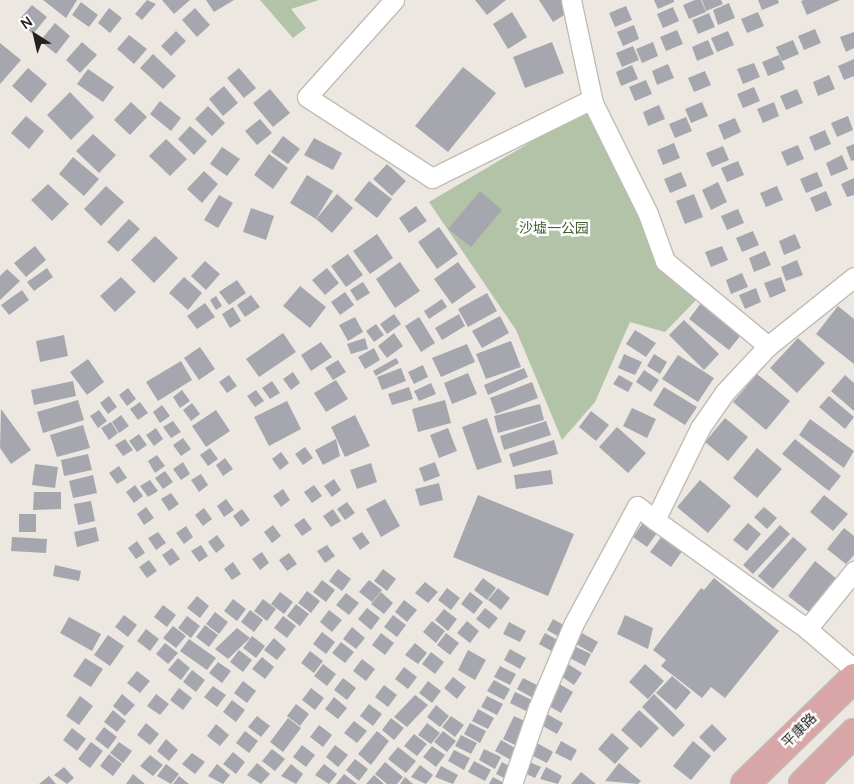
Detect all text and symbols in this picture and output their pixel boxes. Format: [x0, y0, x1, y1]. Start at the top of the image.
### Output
north arrow [10, 10, 60, 60]
text: N [17, 12, 36, 33]
park label: 沙墟一公园 [519, 220, 589, 236]
street label: 平康路 [778, 709, 820, 751]

